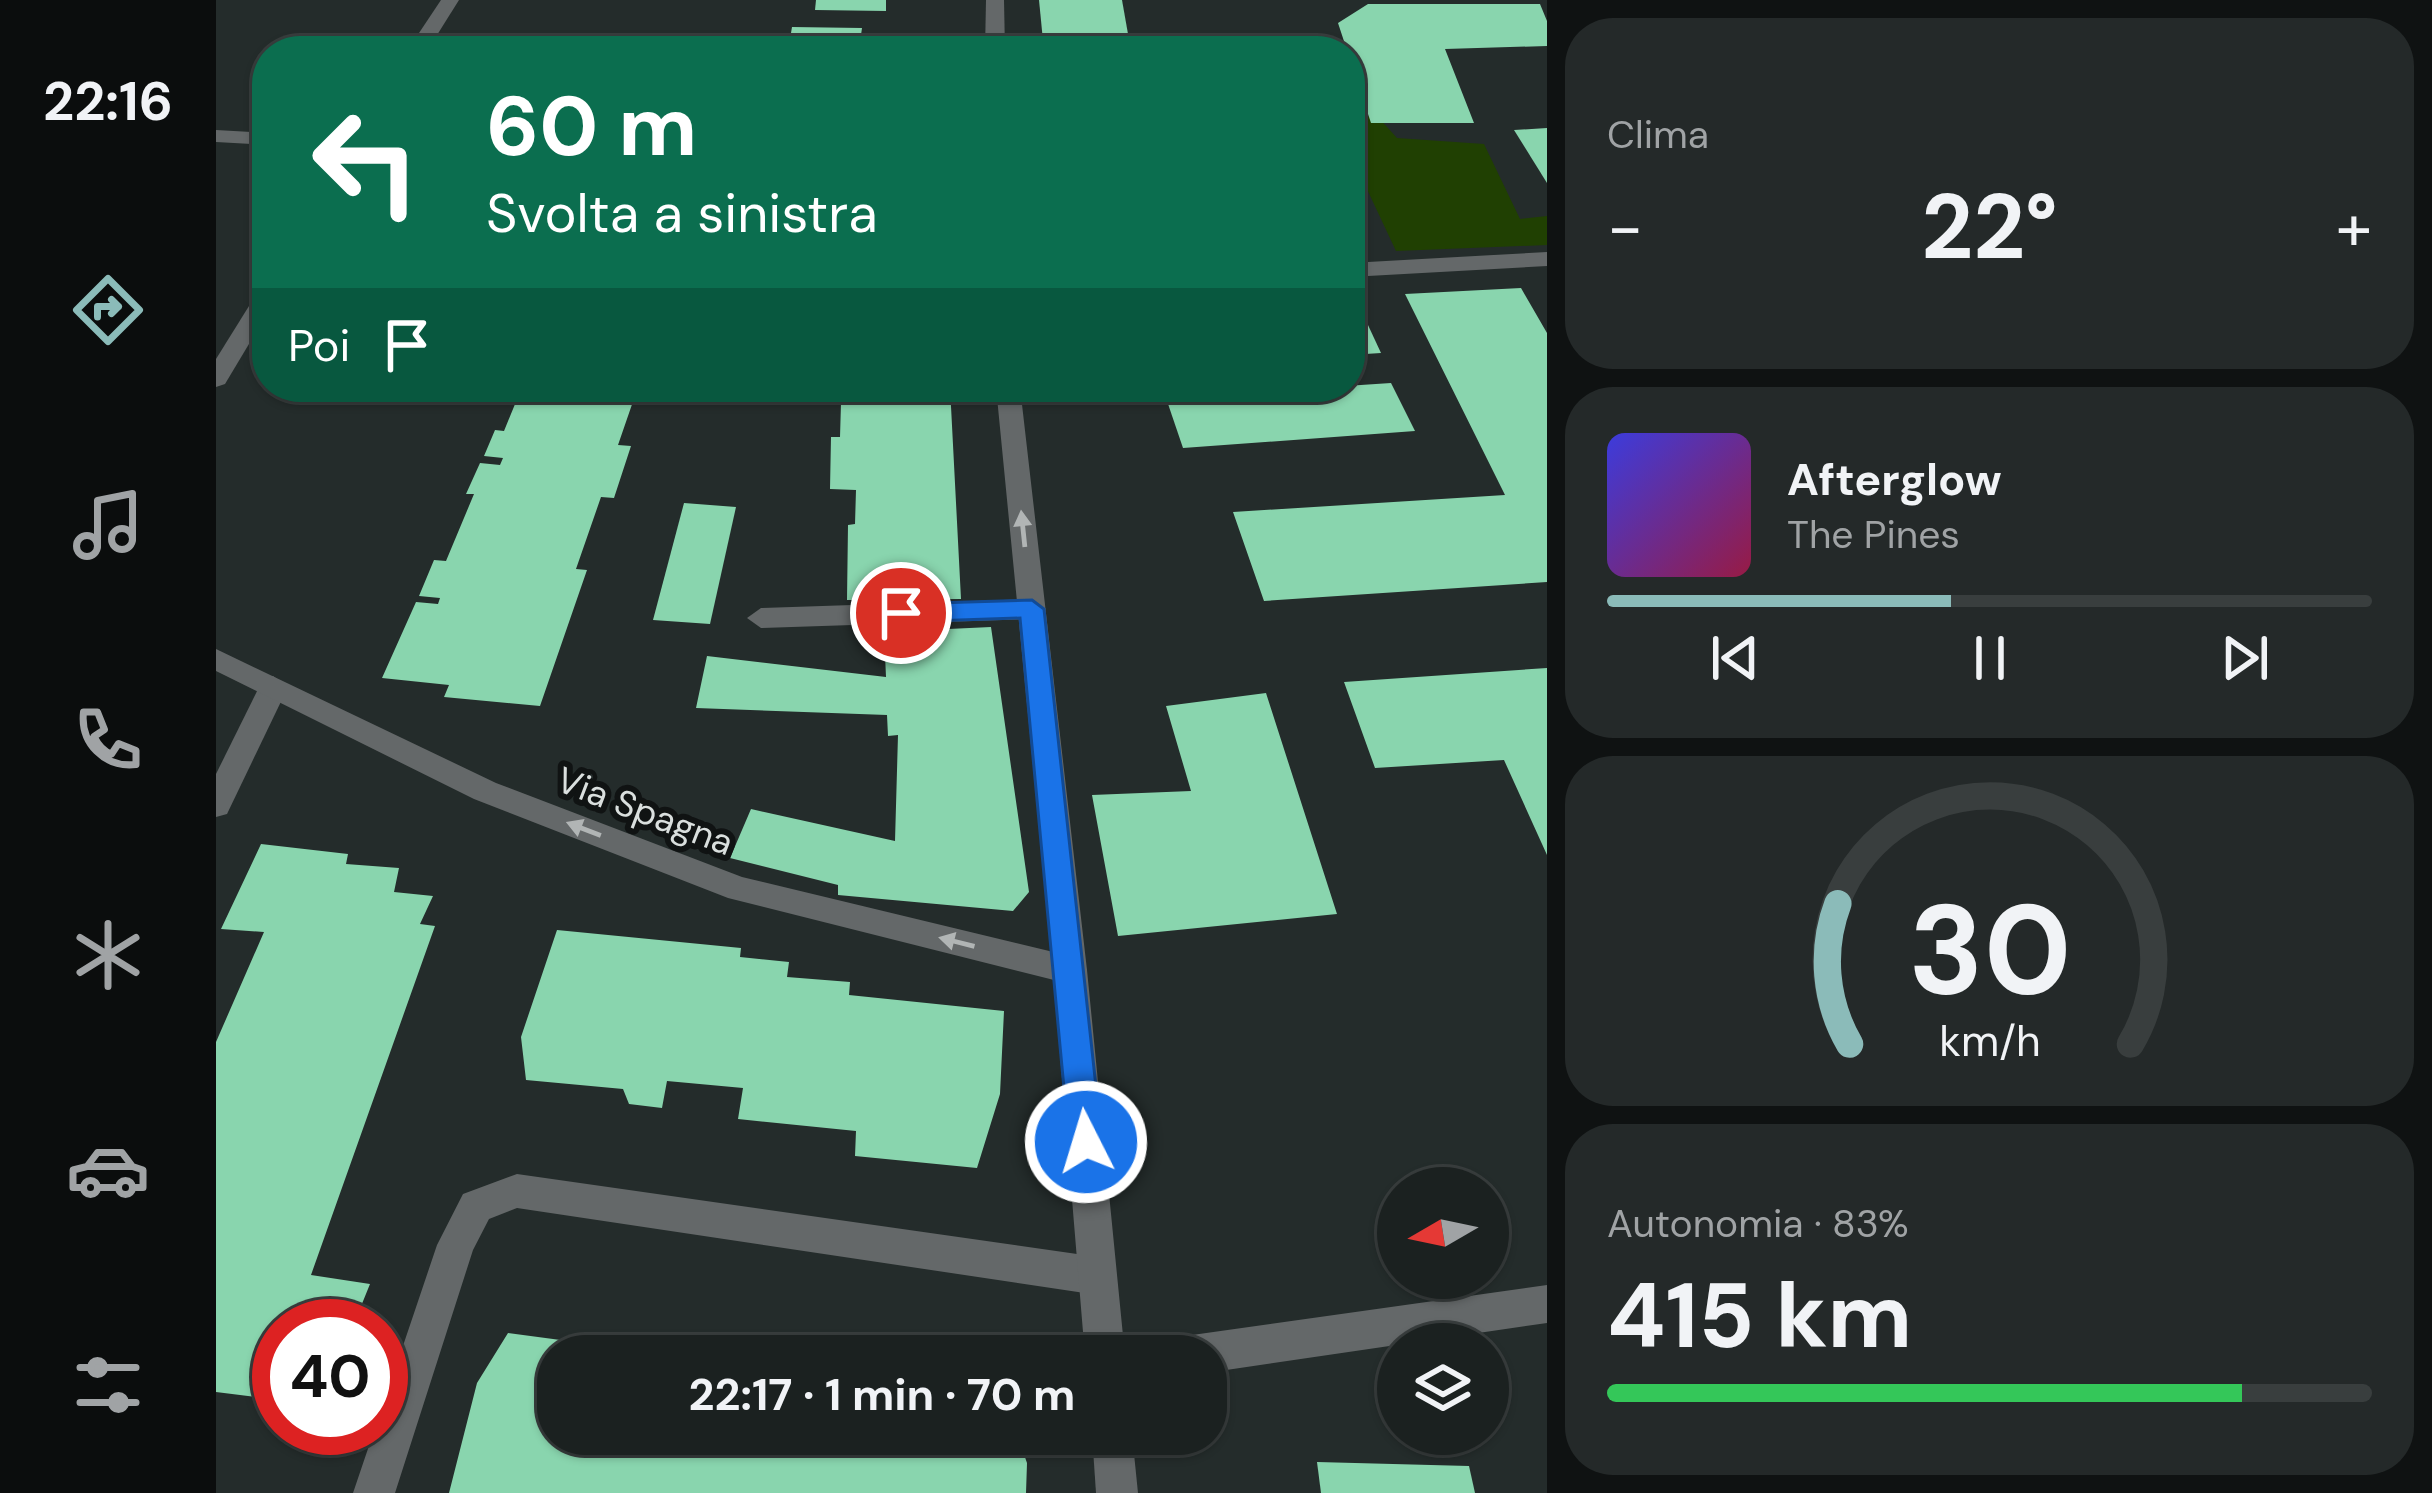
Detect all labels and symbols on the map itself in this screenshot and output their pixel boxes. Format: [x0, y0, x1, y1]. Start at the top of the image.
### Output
one-way arrow [1013, 510, 1032, 547]
pin [850, 562, 952, 664]
street label: Via Spagna [550, 756, 740, 866]
one-way arrow [566, 819, 602, 838]
one-way arrow [938, 932, 975, 951]
position arrow [1023, 1079, 1149, 1205]
north arrow [1377, 1167, 1509, 1299]
speed limit sign: 40 [252, 1299, 408, 1455]

